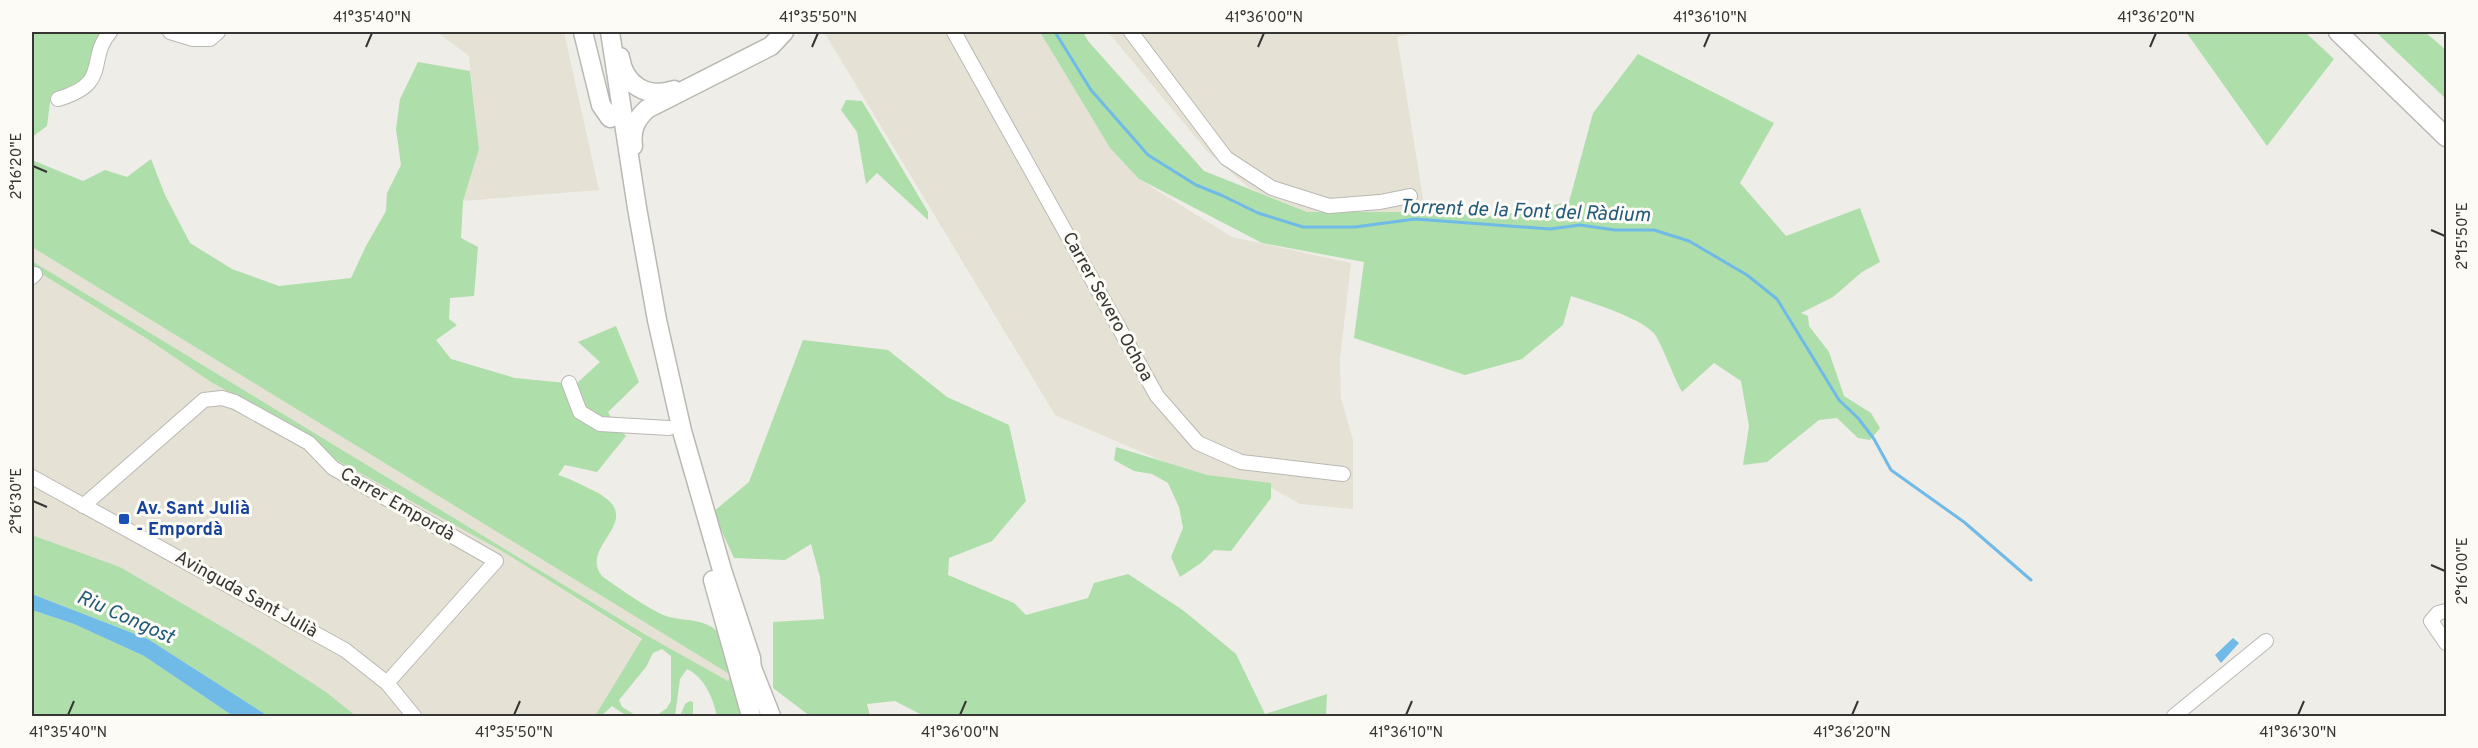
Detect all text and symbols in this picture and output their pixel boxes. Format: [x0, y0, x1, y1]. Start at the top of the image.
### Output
text: 41°35'40"N [333, 9, 411, 28]
text: 41°35'50"N [779, 9, 857, 28]
text: 41°36'00"N [1225, 9, 1303, 28]
text: 41°36'10"N [1673, 9, 1747, 28]
text: 41°36'20"N [2117, 9, 2195, 28]
text: 2°16'20"E [8, 133, 27, 199]
water label: Torrent de la Font del Ràdium [1399, 195, 1651, 229]
text: 2°15'50"E [2454, 202, 2473, 270]
street label: Carrer Severo Ochoa [1056, 228, 1158, 386]
street label: Carrer Empordà [336, 463, 458, 547]
text: 2°16'30"E [8, 468, 27, 534]
place label: Av. Sant Julià - Empordà [136, 498, 250, 542]
marker: Av. Sant Julià - Empordà [117, 512, 131, 526]
text: 2°16'00"E [2454, 537, 2473, 605]
street label: Avinguda Sant Julià [171, 546, 321, 644]
water label: Riu Congost [72, 585, 179, 651]
text: 41°35'40"N [29, 724, 107, 743]
text: 41°35'50"N [475, 724, 553, 743]
text: 41°36'00"N [921, 724, 999, 743]
text: 41°36'10"N [1369, 724, 1443, 743]
text: 41°36'20"N [1813, 724, 1891, 743]
text: 41°36'30"N [2259, 724, 2337, 743]

